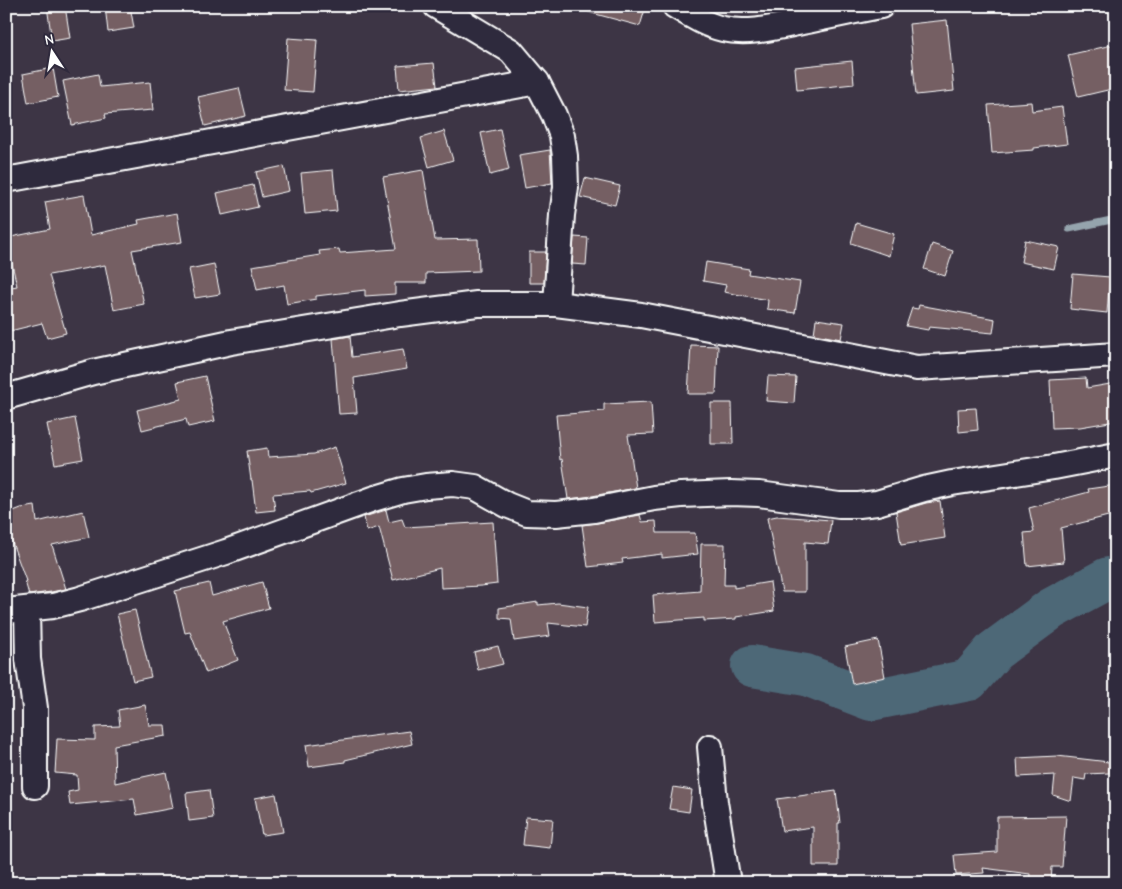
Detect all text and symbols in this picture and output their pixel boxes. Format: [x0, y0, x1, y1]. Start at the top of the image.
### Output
north arrow [28, 28, 78, 78]
text: N [43, 31, 56, 49]

